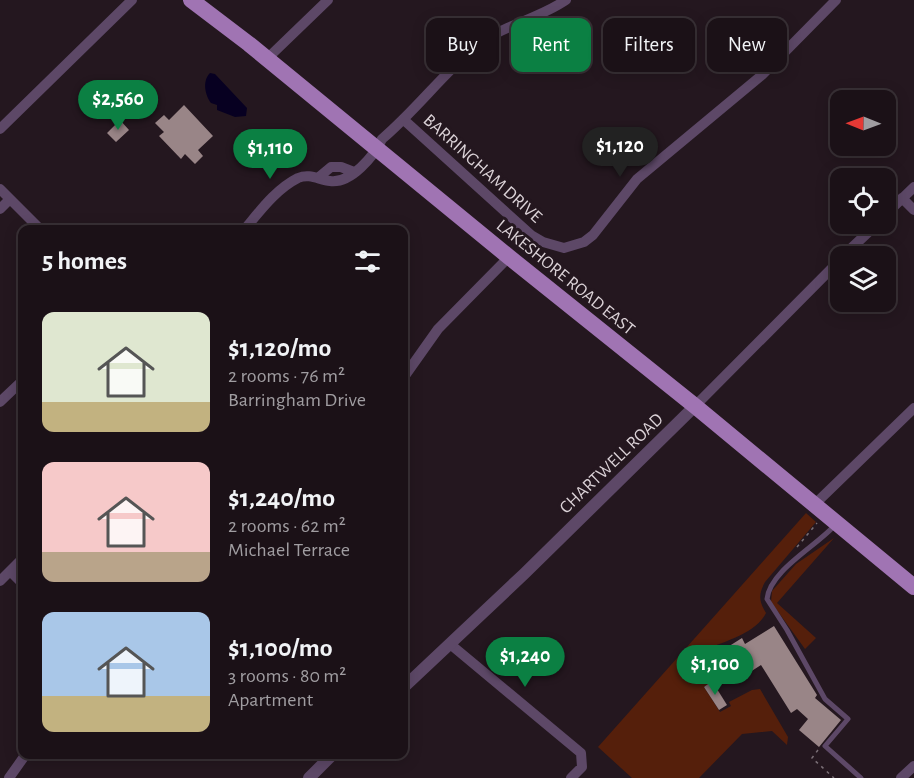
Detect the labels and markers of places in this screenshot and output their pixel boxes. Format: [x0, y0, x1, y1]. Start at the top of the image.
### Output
pin: $2,560 [69, 80, 167, 131]
pin: $1,120 [571, 127, 669, 178]
pin: $1,110 [221, 129, 319, 180]
pin: $1,240 [476, 637, 574, 688]
pin: $1,100 [666, 645, 764, 696]

